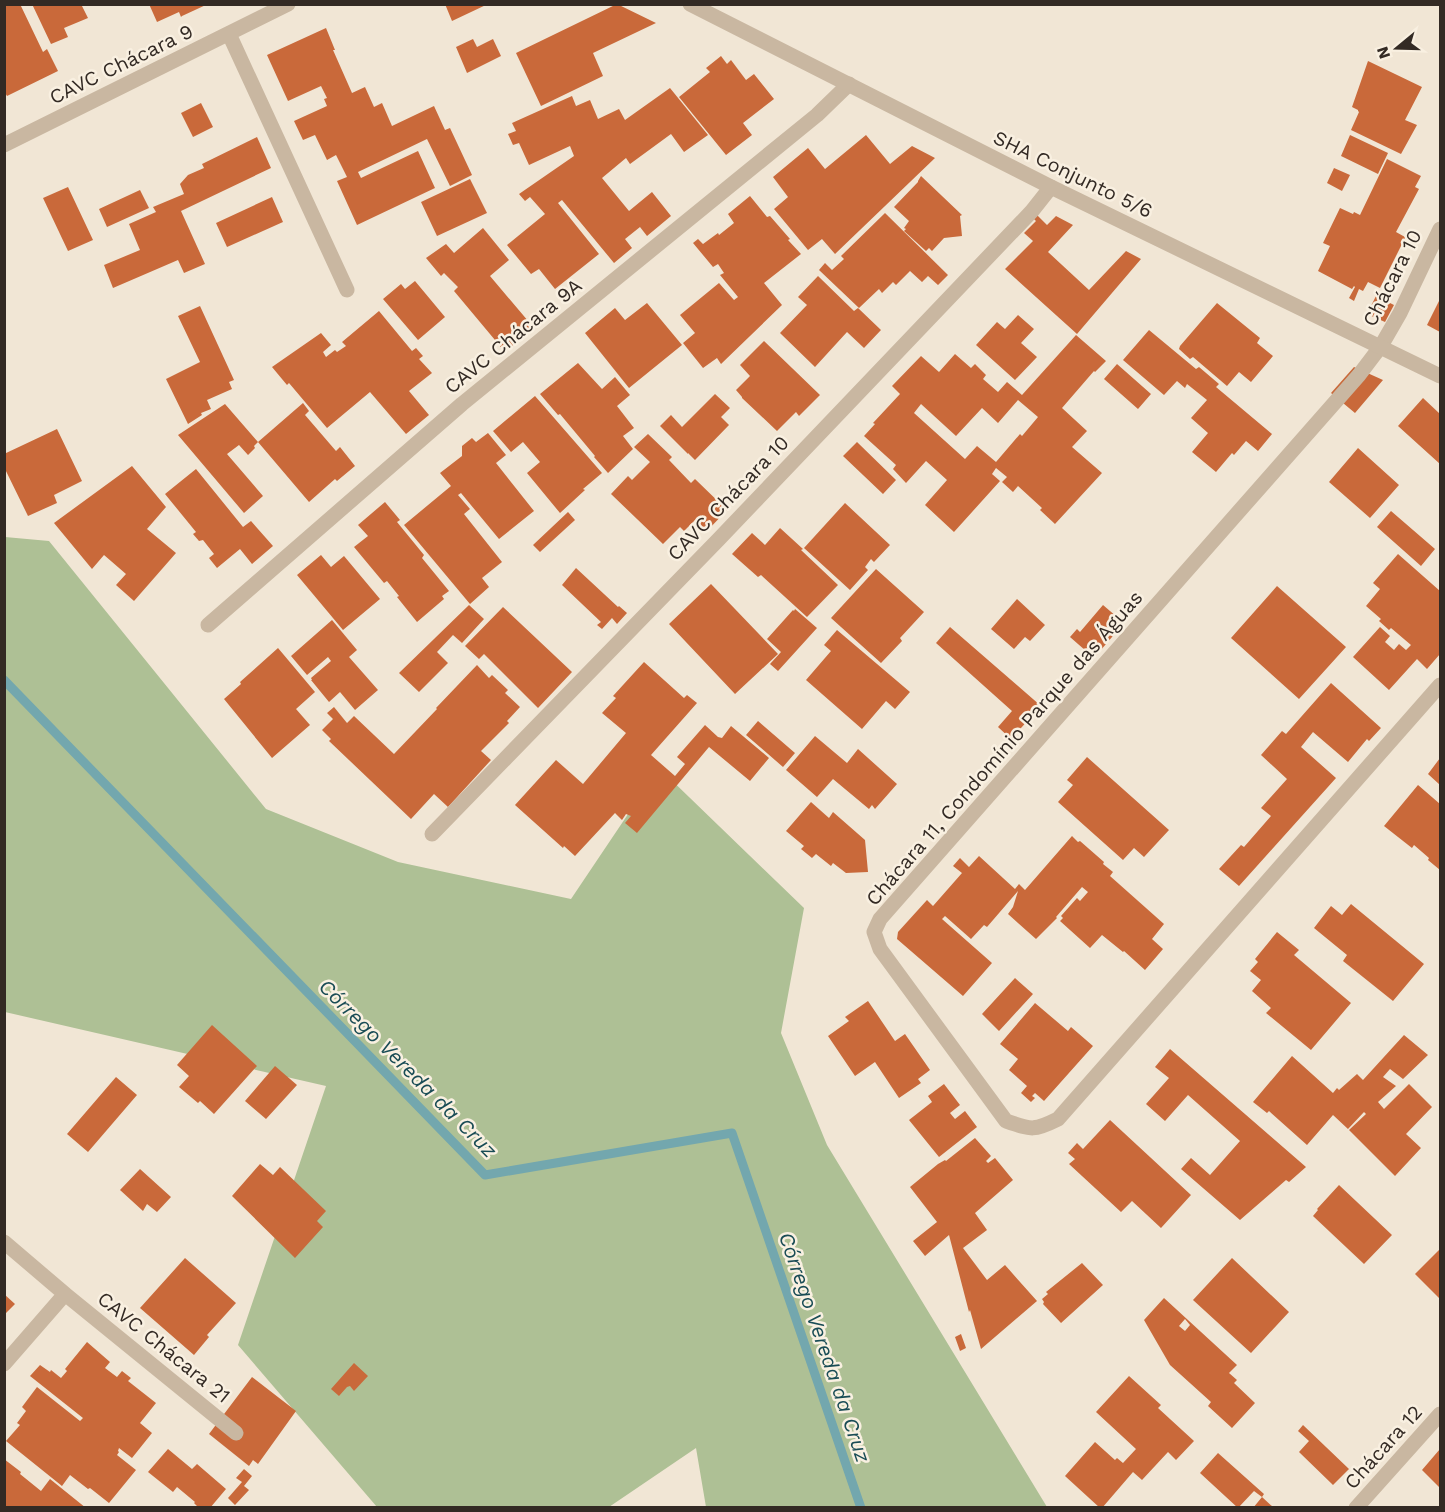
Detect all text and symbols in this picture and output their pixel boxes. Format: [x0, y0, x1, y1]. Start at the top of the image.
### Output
north arrow [1367, 18, 1427, 78]
street label: CAVC Chácara 9 [45, 19, 197, 109]
text: N [1372, 44, 1394, 61]
street label: SHA Conjunto 5/6 [989, 125, 1157, 223]
street label: Chácara 10 [1357, 226, 1427, 330]
street label: CAVC Chácara 9A [439, 273, 587, 399]
street label: CAVC Chácara 10 [662, 431, 794, 565]
street label: Chácara 11, Condomínio Parque das Águas [861, 586, 1147, 910]
water label: Córrego Vereda da Cruz [314, 974, 502, 1162]
water label: Córrego Vereda da Cruz [774, 1229, 876, 1466]
street label: CAVC Chácara 21 [93, 1286, 235, 1408]
street label: Chácara 12 [1339, 1400, 1427, 1494]

